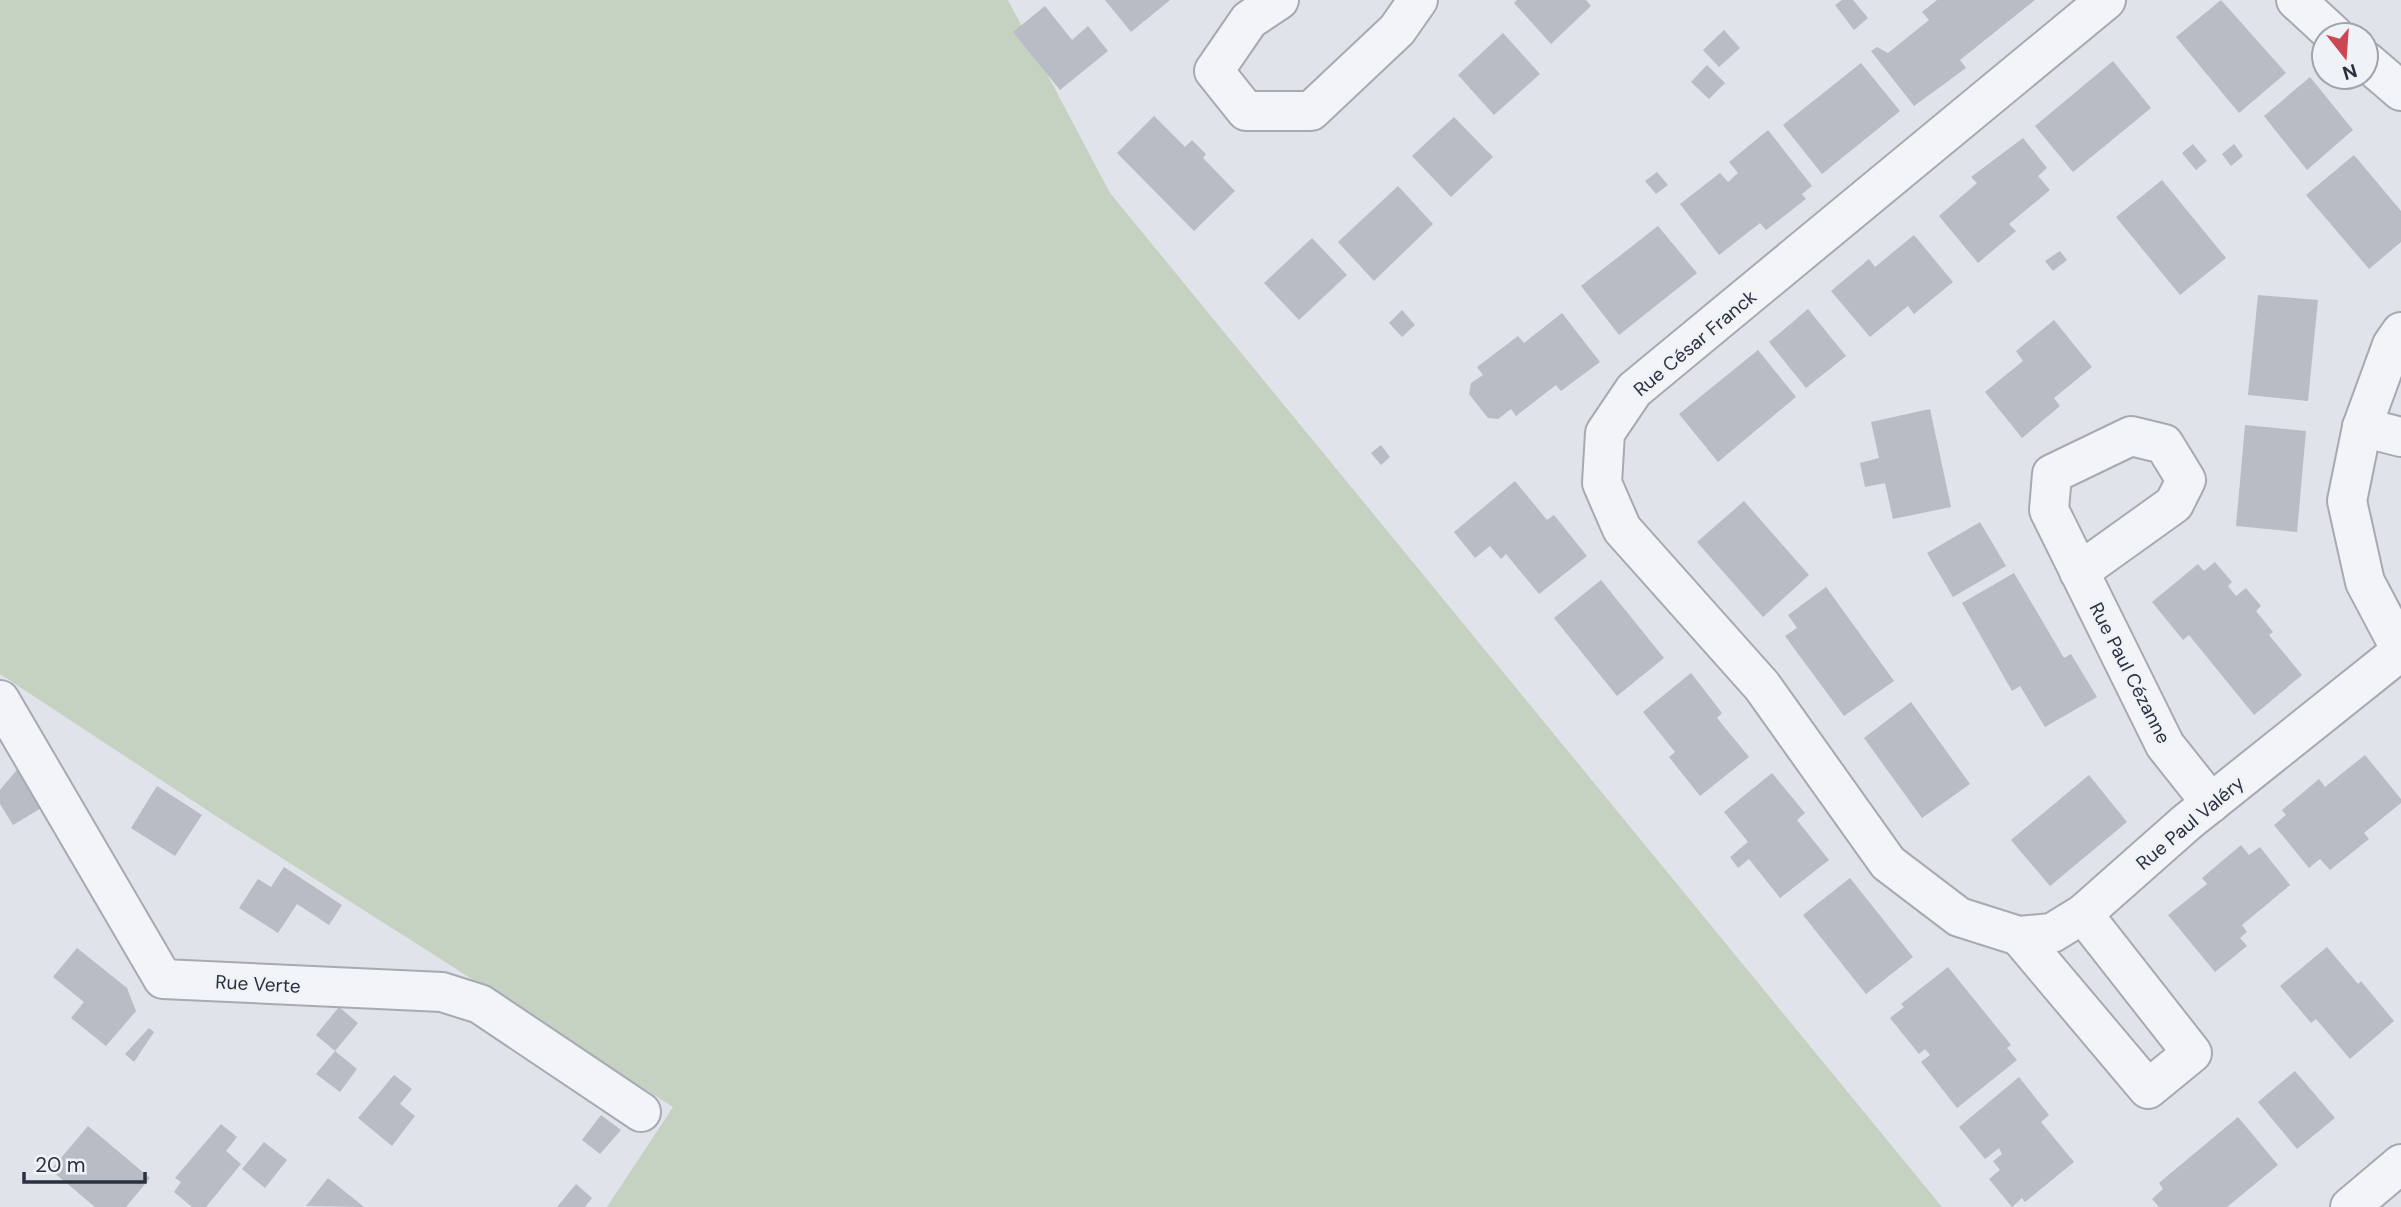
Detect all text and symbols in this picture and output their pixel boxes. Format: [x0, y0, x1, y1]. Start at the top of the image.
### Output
north arrow [2310, 21, 2380, 91]
text: N [2340, 58, 2360, 86]
street label: Rue César Franck [1628, 284, 1762, 402]
street label: Rue Paul Cézanne [2084, 598, 2176, 748]
street label: Rue Paul Valéry [2131, 770, 2250, 876]
street label: Rue Verte [215, 969, 301, 999]
scale bar [24, 1140, 145, 1184]
text: 20 m [35, 1151, 86, 1179]

